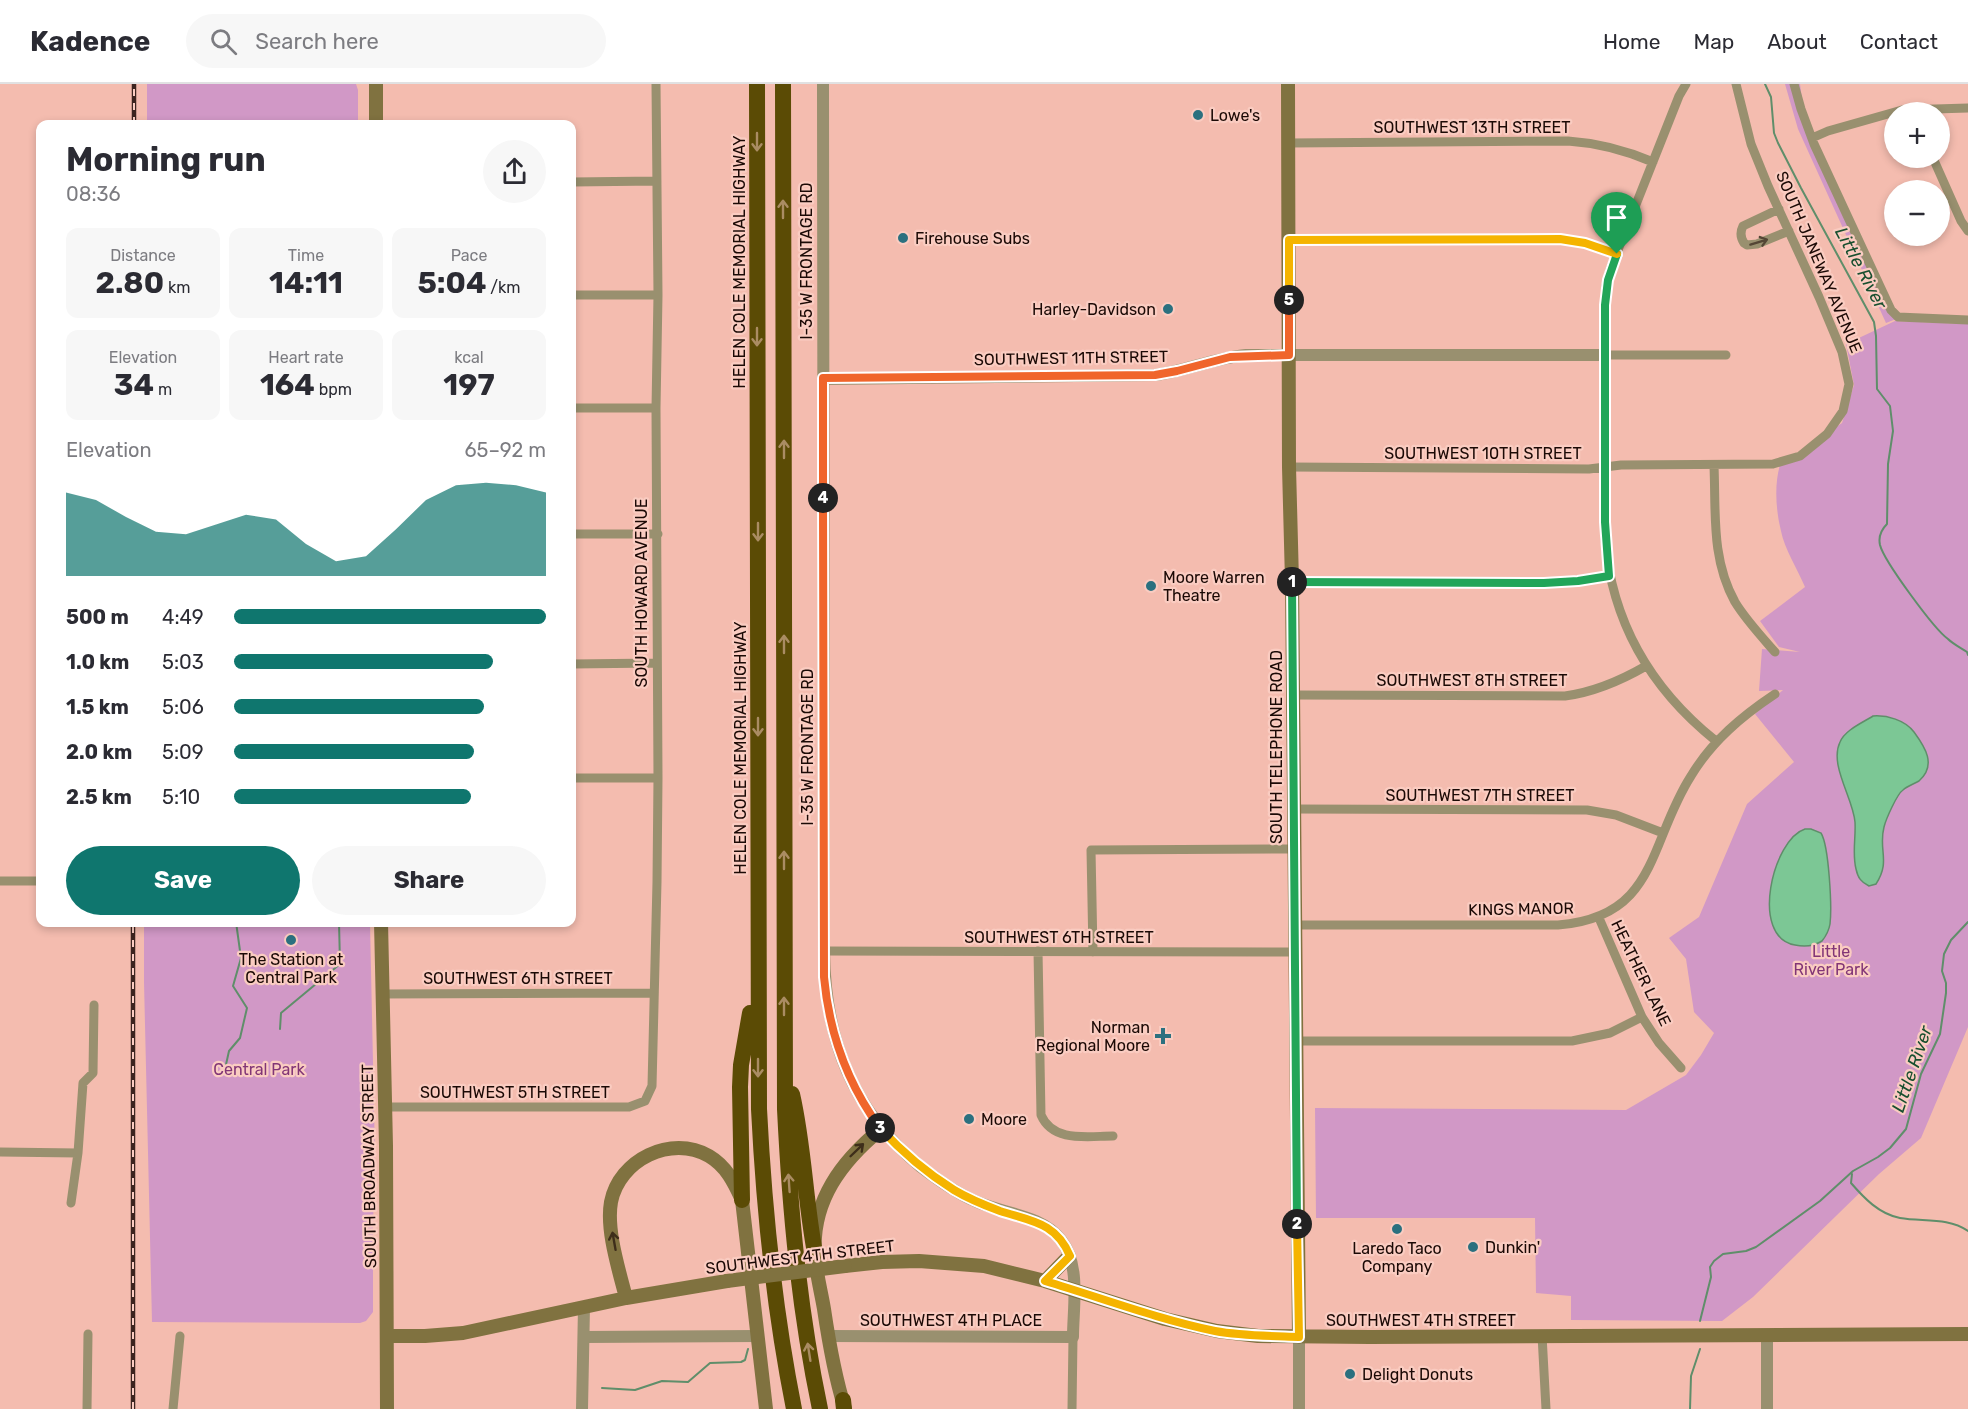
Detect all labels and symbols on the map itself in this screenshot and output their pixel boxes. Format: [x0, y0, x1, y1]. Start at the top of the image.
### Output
place label: Lowe's [1210, 106, 1260, 125]
marker: Lowe's [1191, 108, 1205, 122]
street label: SOUTHWEST 13TH STREET [1373, 118, 1571, 137]
one-way arrow [751, 132, 763, 152]
street label: HELEN COLE MEMORIAL HIGHWAY [730, 135, 749, 389]
street label: SOUTH JANEWAY AVENUE [1772, 168, 1866, 356]
street label: I-35 W FRONTAGE RD [797, 182, 816, 340]
pin [1591, 192, 1642, 254]
one-way arrow [777, 200, 789, 220]
water label: Little River [1830, 223, 1892, 314]
place label: Firehouse Subs [915, 229, 1030, 248]
marker: Firehouse Subs [896, 231, 910, 245]
one-way arrow [1749, 236, 1768, 247]
pin: 5 [1274, 285, 1304, 315]
place label: Harley-Davidson [1032, 300, 1156, 319]
marker: Harley-Davidson [1161, 302, 1175, 316]
one-way arrow [751, 327, 763, 347]
street label: SOUTHWEST 11TH STREET [974, 347, 1168, 369]
one-way arrow [778, 440, 790, 460]
street label: SOUTHWEST 10TH STREET [1384, 444, 1582, 463]
pin: 4 [808, 483, 838, 513]
street label: SOUTH HOWARD AVENUE [632, 499, 651, 687]
one-way arrow [752, 522, 764, 542]
pin: 1 [1277, 567, 1307, 597]
place label: Moore Warren Theatre [1163, 568, 1265, 605]
marker: Moore Warren Theatre [1144, 579, 1158, 593]
street label: HELEN COLE MEMORIAL HIGHWAY [731, 621, 750, 875]
one-way arrow [778, 635, 790, 655]
street label: SOUTH TELEPHONE ROAD [1267, 650, 1286, 844]
street label: I-35 W FRONTAGE RD [798, 668, 817, 826]
street label: SOUTHWEST 8TH STREET [1377, 671, 1567, 690]
one-way arrow [752, 717, 764, 737]
street label: SOUTHWEST 7TH STREET [1386, 786, 1574, 805]
one-way arrow [778, 851, 790, 871]
street label: KINGS MANOR [1468, 899, 1574, 919]
street label: HEATHER LANE [1607, 917, 1675, 1029]
street label: SOUTHWEST 6TH STREET [964, 928, 1154, 947]
marker: The Station at Central Park [284, 933, 298, 947]
park label: Little River Park [1794, 942, 1869, 979]
place label: The Station at Central Park [239, 950, 343, 987]
street label: SOUTHWEST 6TH STREET [423, 969, 613, 988]
one-way arrow [778, 996, 790, 1016]
place label: Norman Regional Moore [1036, 1018, 1150, 1055]
water label: Little River [1887, 1022, 1937, 1115]
marker: Norman Regional Moore [1154, 1027, 1172, 1045]
one-way arrow [753, 1058, 764, 1078]
park label: Central Park [213, 1060, 305, 1079]
street label: SOUTH BROADWAY STREET [358, 1064, 380, 1268]
street label: SOUTHWEST 5TH STREET [420, 1083, 610, 1102]
place label: Moore [981, 1110, 1027, 1129]
marker: Moore [962, 1112, 976, 1126]
pin: 3 [865, 1113, 895, 1143]
one-way arrow [850, 1143, 865, 1157]
one-way arrow [784, 1174, 795, 1194]
pin: 2 [1282, 1209, 1312, 1239]
marker: Laredo Taco Company [1390, 1222, 1404, 1236]
one-way arrow [608, 1231, 619, 1251]
street label: SOUTHWEST 4TH STREET [704, 1236, 896, 1278]
place label: Dunkin' [1485, 1238, 1540, 1257]
place label: Laredo Taco Company [1352, 1239, 1442, 1276]
marker: Dunkin' [1466, 1240, 1480, 1254]
street label: SOUTHWEST 4TH PLACE [860, 1311, 1042, 1330]
street label: SOUTHWEST 4TH STREET [1326, 1311, 1516, 1330]
one-way arrow [803, 1343, 814, 1363]
place label: Delight Donuts [1362, 1365, 1473, 1384]
marker: Delight Donuts [1343, 1367, 1357, 1381]

